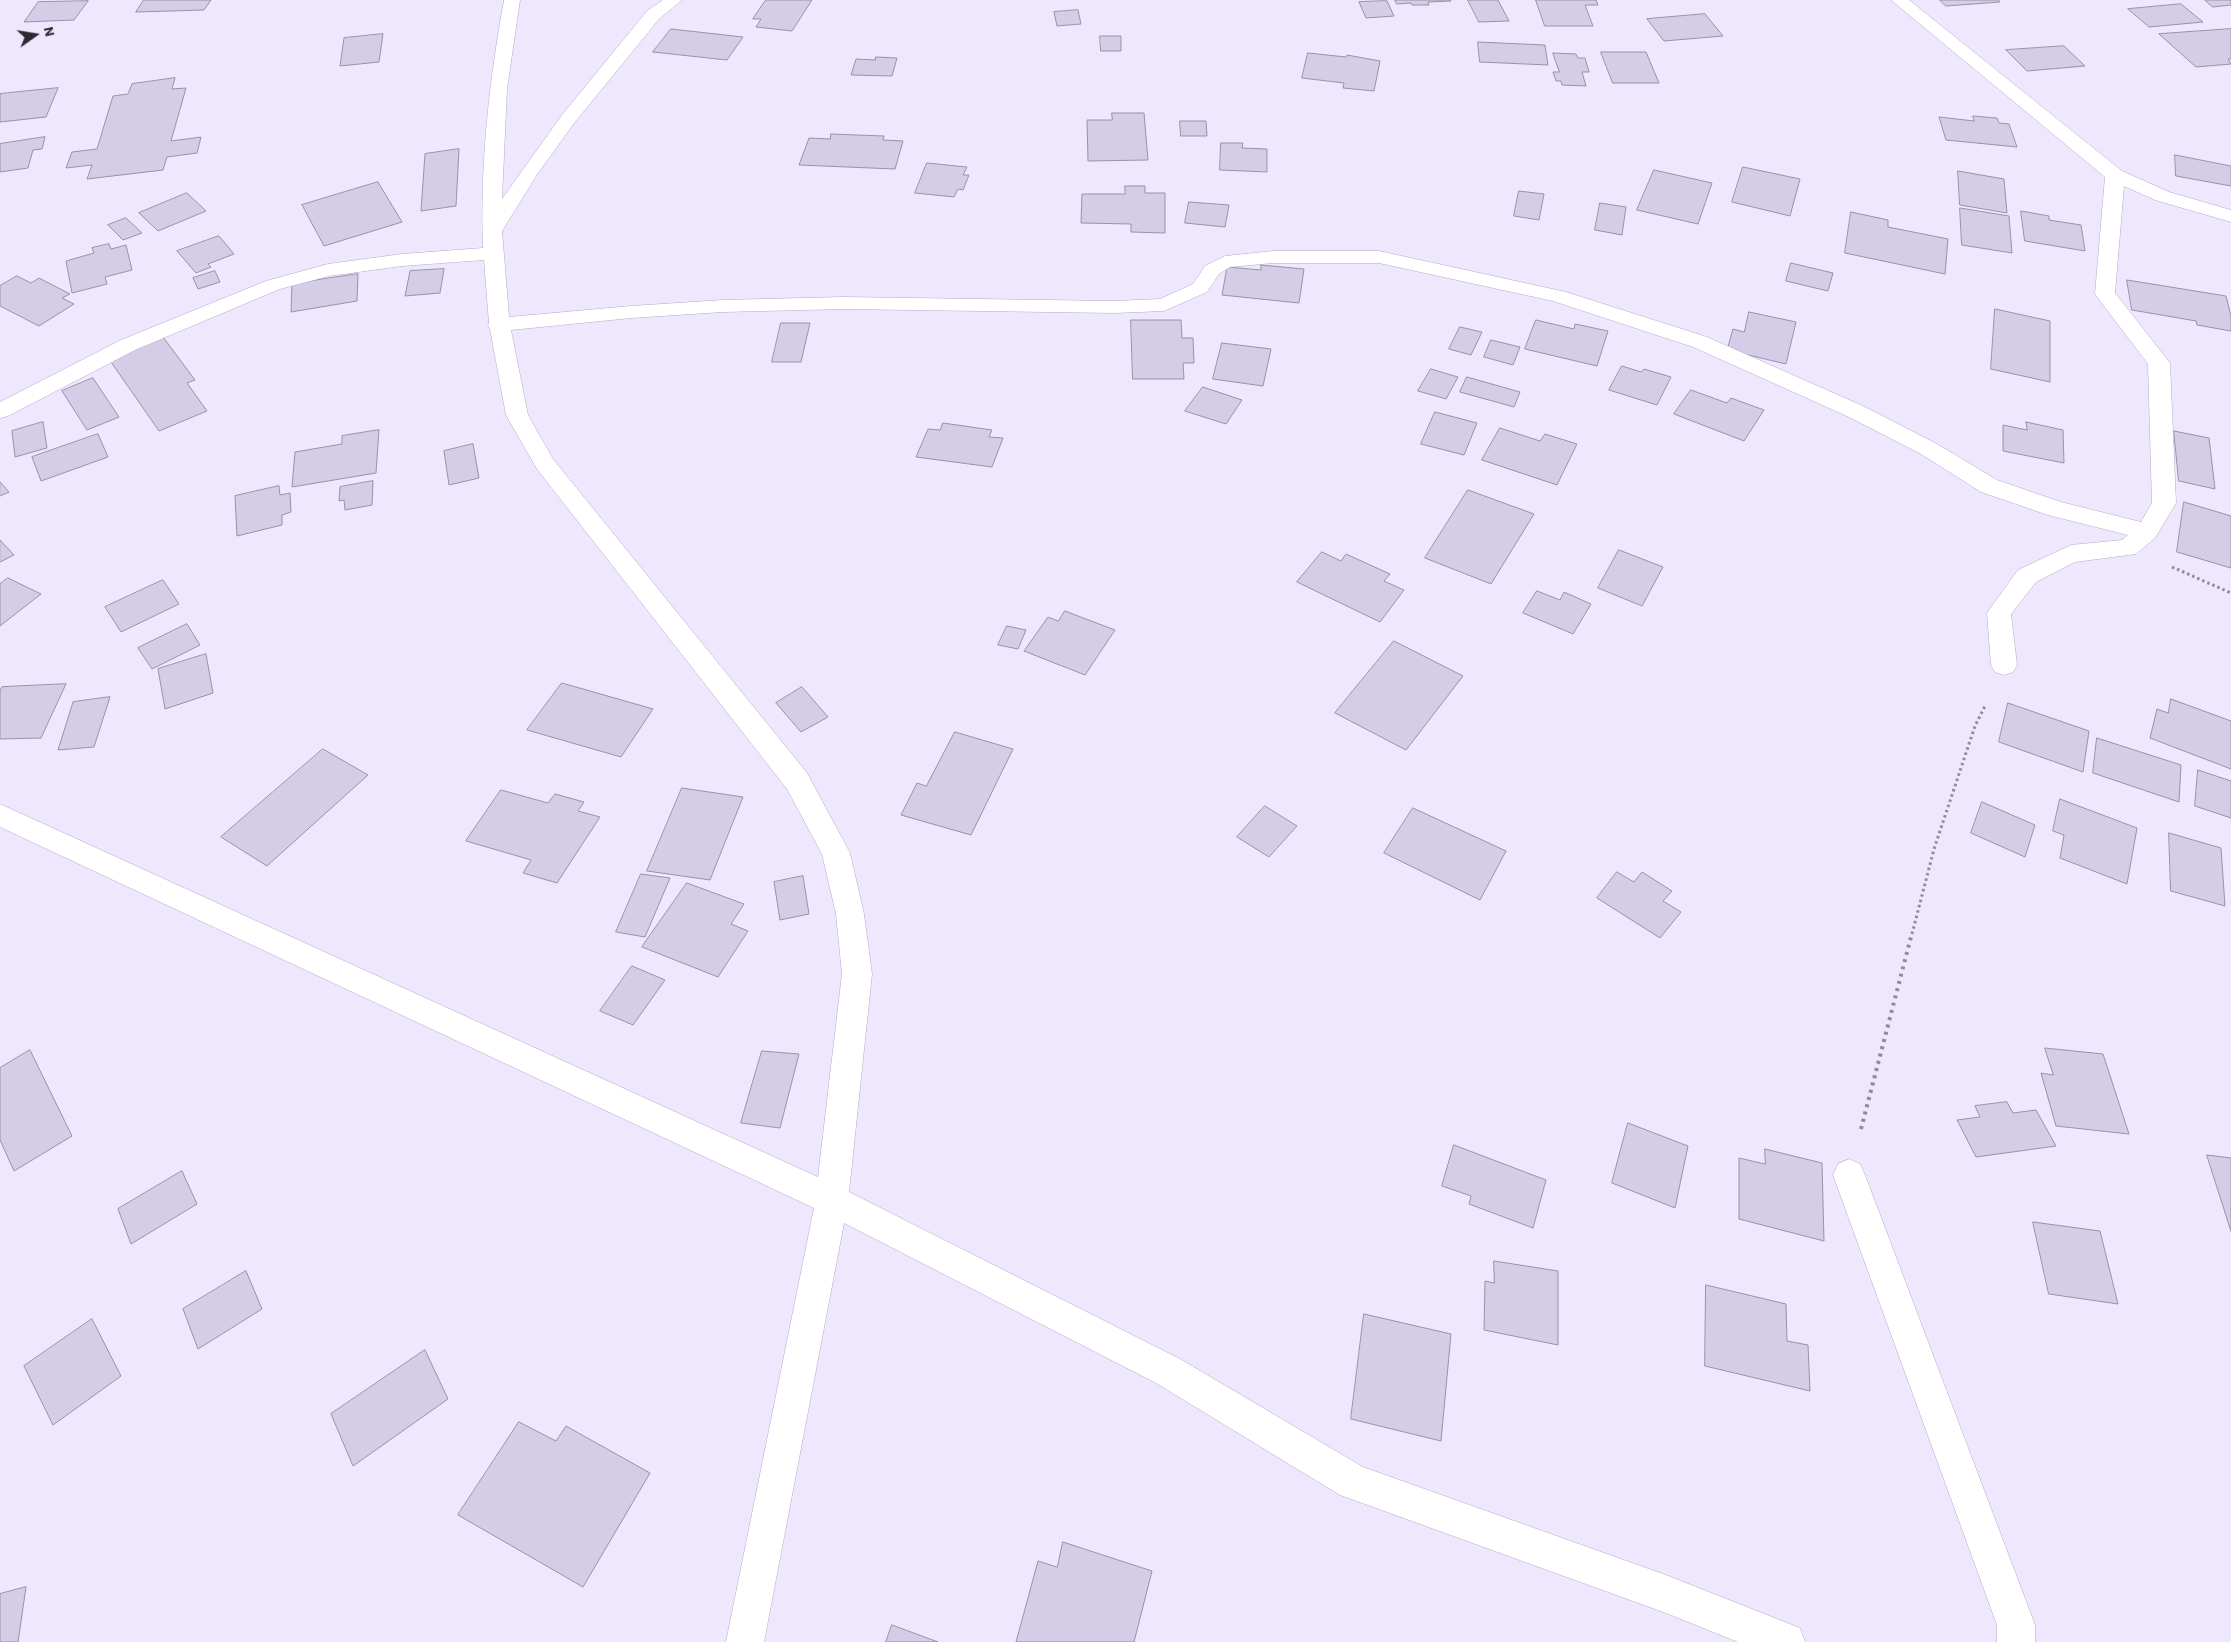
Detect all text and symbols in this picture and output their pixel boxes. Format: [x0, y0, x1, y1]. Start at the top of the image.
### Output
north arrow [10, 10, 60, 60]
text: N [41, 25, 59, 38]

